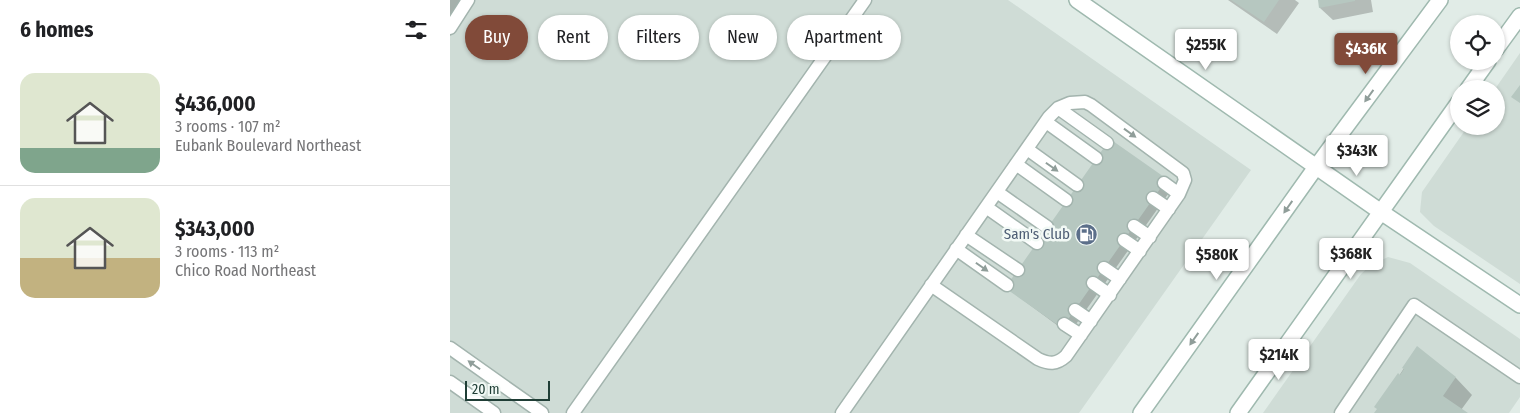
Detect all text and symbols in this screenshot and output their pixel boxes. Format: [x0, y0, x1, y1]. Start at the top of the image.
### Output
chip: Buy [465, 15, 528, 60]
chip: Rent [538, 15, 608, 60]
chip: Filters [618, 15, 699, 60]
chip: New [709, 15, 777, 60]
chip: Apartment [787, 15, 901, 60]
map controls [1450, 15, 1505, 135]
button: locate [1450, 15, 1505, 70]
icon: filters [402, 16, 430, 44]
text: 6 homes [20, 17, 93, 43]
pin: $255K [1171, 28, 1241, 71]
pin: $436K [1331, 32, 1401, 75]
text: $255K [1186, 35, 1226, 54]
text: $436K [1345, 39, 1387, 58]
button: layers [1450, 80, 1505, 135]
one-way arrow [1364, 89, 1374, 103]
text: $436,000 [175, 91, 256, 117]
icon: home [60, 93, 120, 153]
text: 3 rooms · 107 m² [175, 117, 281, 136]
one-way arrow [1124, 128, 1137, 138]
pin: $343K [1322, 134, 1392, 177]
text: Eubank Boulevard Northeast [175, 136, 361, 155]
text: $343K [1337, 141, 1377, 160]
one-way arrow [1045, 162, 1059, 172]
one-way arrow [1283, 200, 1293, 214]
text: $343,000 [175, 216, 255, 242]
icon: home [60, 218, 120, 278]
fuel station icon: Sam's Club [1074, 222, 1098, 246]
place label: Sam's Club [1004, 225, 1070, 243]
pin: $580K [1182, 238, 1252, 281]
pin: $368K [1316, 238, 1386, 280]
text: 3 rooms · 113 m² [175, 242, 279, 261]
text: $368K [1330, 244, 1372, 263]
text: $580K [1196, 245, 1238, 264]
text: Chico Road Northeast [175, 261, 316, 280]
one-way arrow [975, 262, 988, 272]
one-way arrow [1189, 332, 1199, 346]
pin: $214K [1244, 338, 1314, 381]
text: $214K [1259, 345, 1299, 364]
one-way arrow [467, 360, 481, 370]
scale bar [465, 378, 550, 401]
text: 20 m [472, 381, 500, 398]

